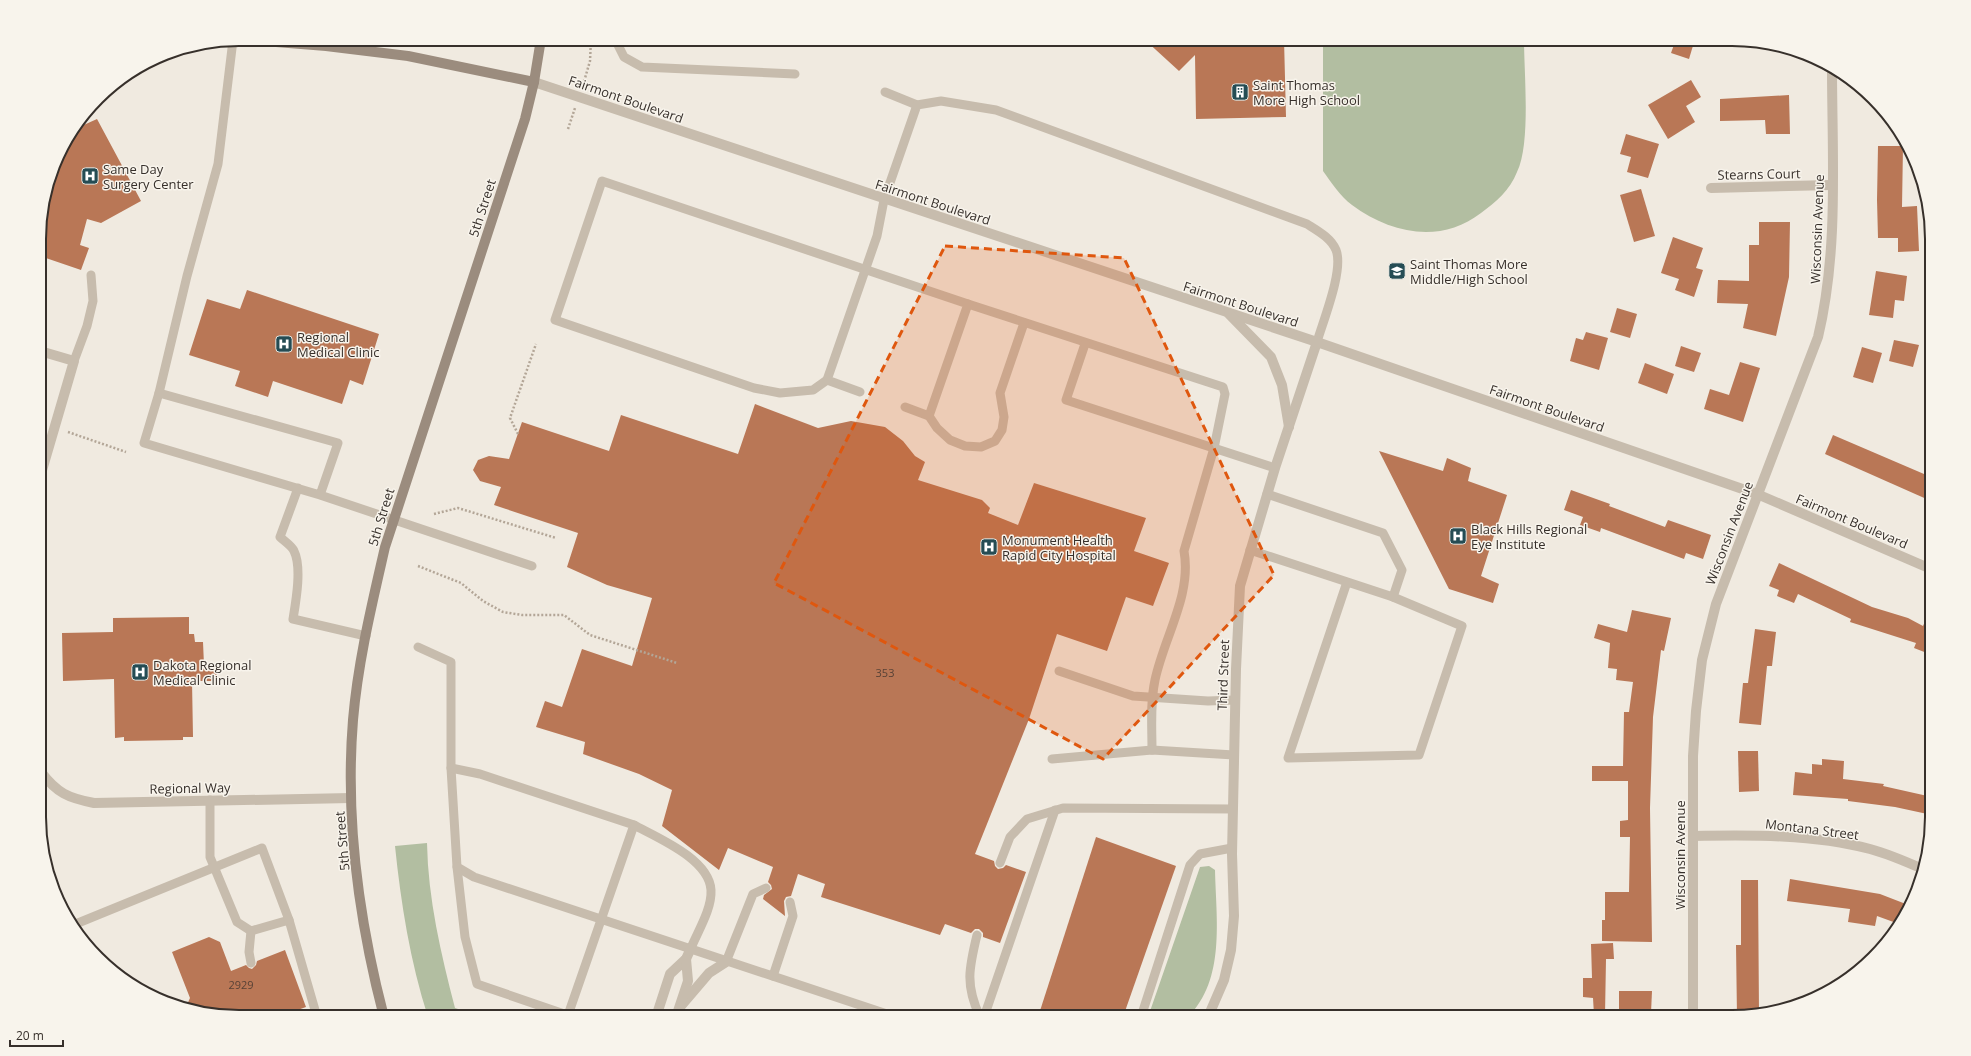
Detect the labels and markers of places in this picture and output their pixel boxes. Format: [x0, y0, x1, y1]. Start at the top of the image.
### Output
place label: Saint Thomas More High School [1253, 76, 1360, 109]
building icon: Saint Thomas More High School [1230, 82, 1250, 102]
place label: Same Day Surgery Center [103, 160, 194, 193]
hospital icon: Same Day Surgery Center [80, 166, 100, 186]
place label: Saint Thomas More Middle/High School [1410, 255, 1528, 288]
school or university icon: Saint Thomas More Middle/High School [1387, 261, 1407, 281]
place label: Regional Medical Clinic [297, 328, 380, 361]
hospital icon: Regional Medical Clinic [274, 334, 294, 354]
place label: Black Hills Regional Eye Institute [1471, 520, 1587, 553]
hospital icon: Black Hills Regional Eye Institute [1448, 526, 1468, 546]
place label: Monument Health Rapid City Hospital [1002, 531, 1116, 564]
hospital icon: Monument Health Rapid City Hospital [979, 537, 999, 557]
place label: Dakota Regional Medical Clinic [153, 656, 252, 689]
hospital icon: Dakota Regional Medical Clinic [130, 662, 150, 682]

